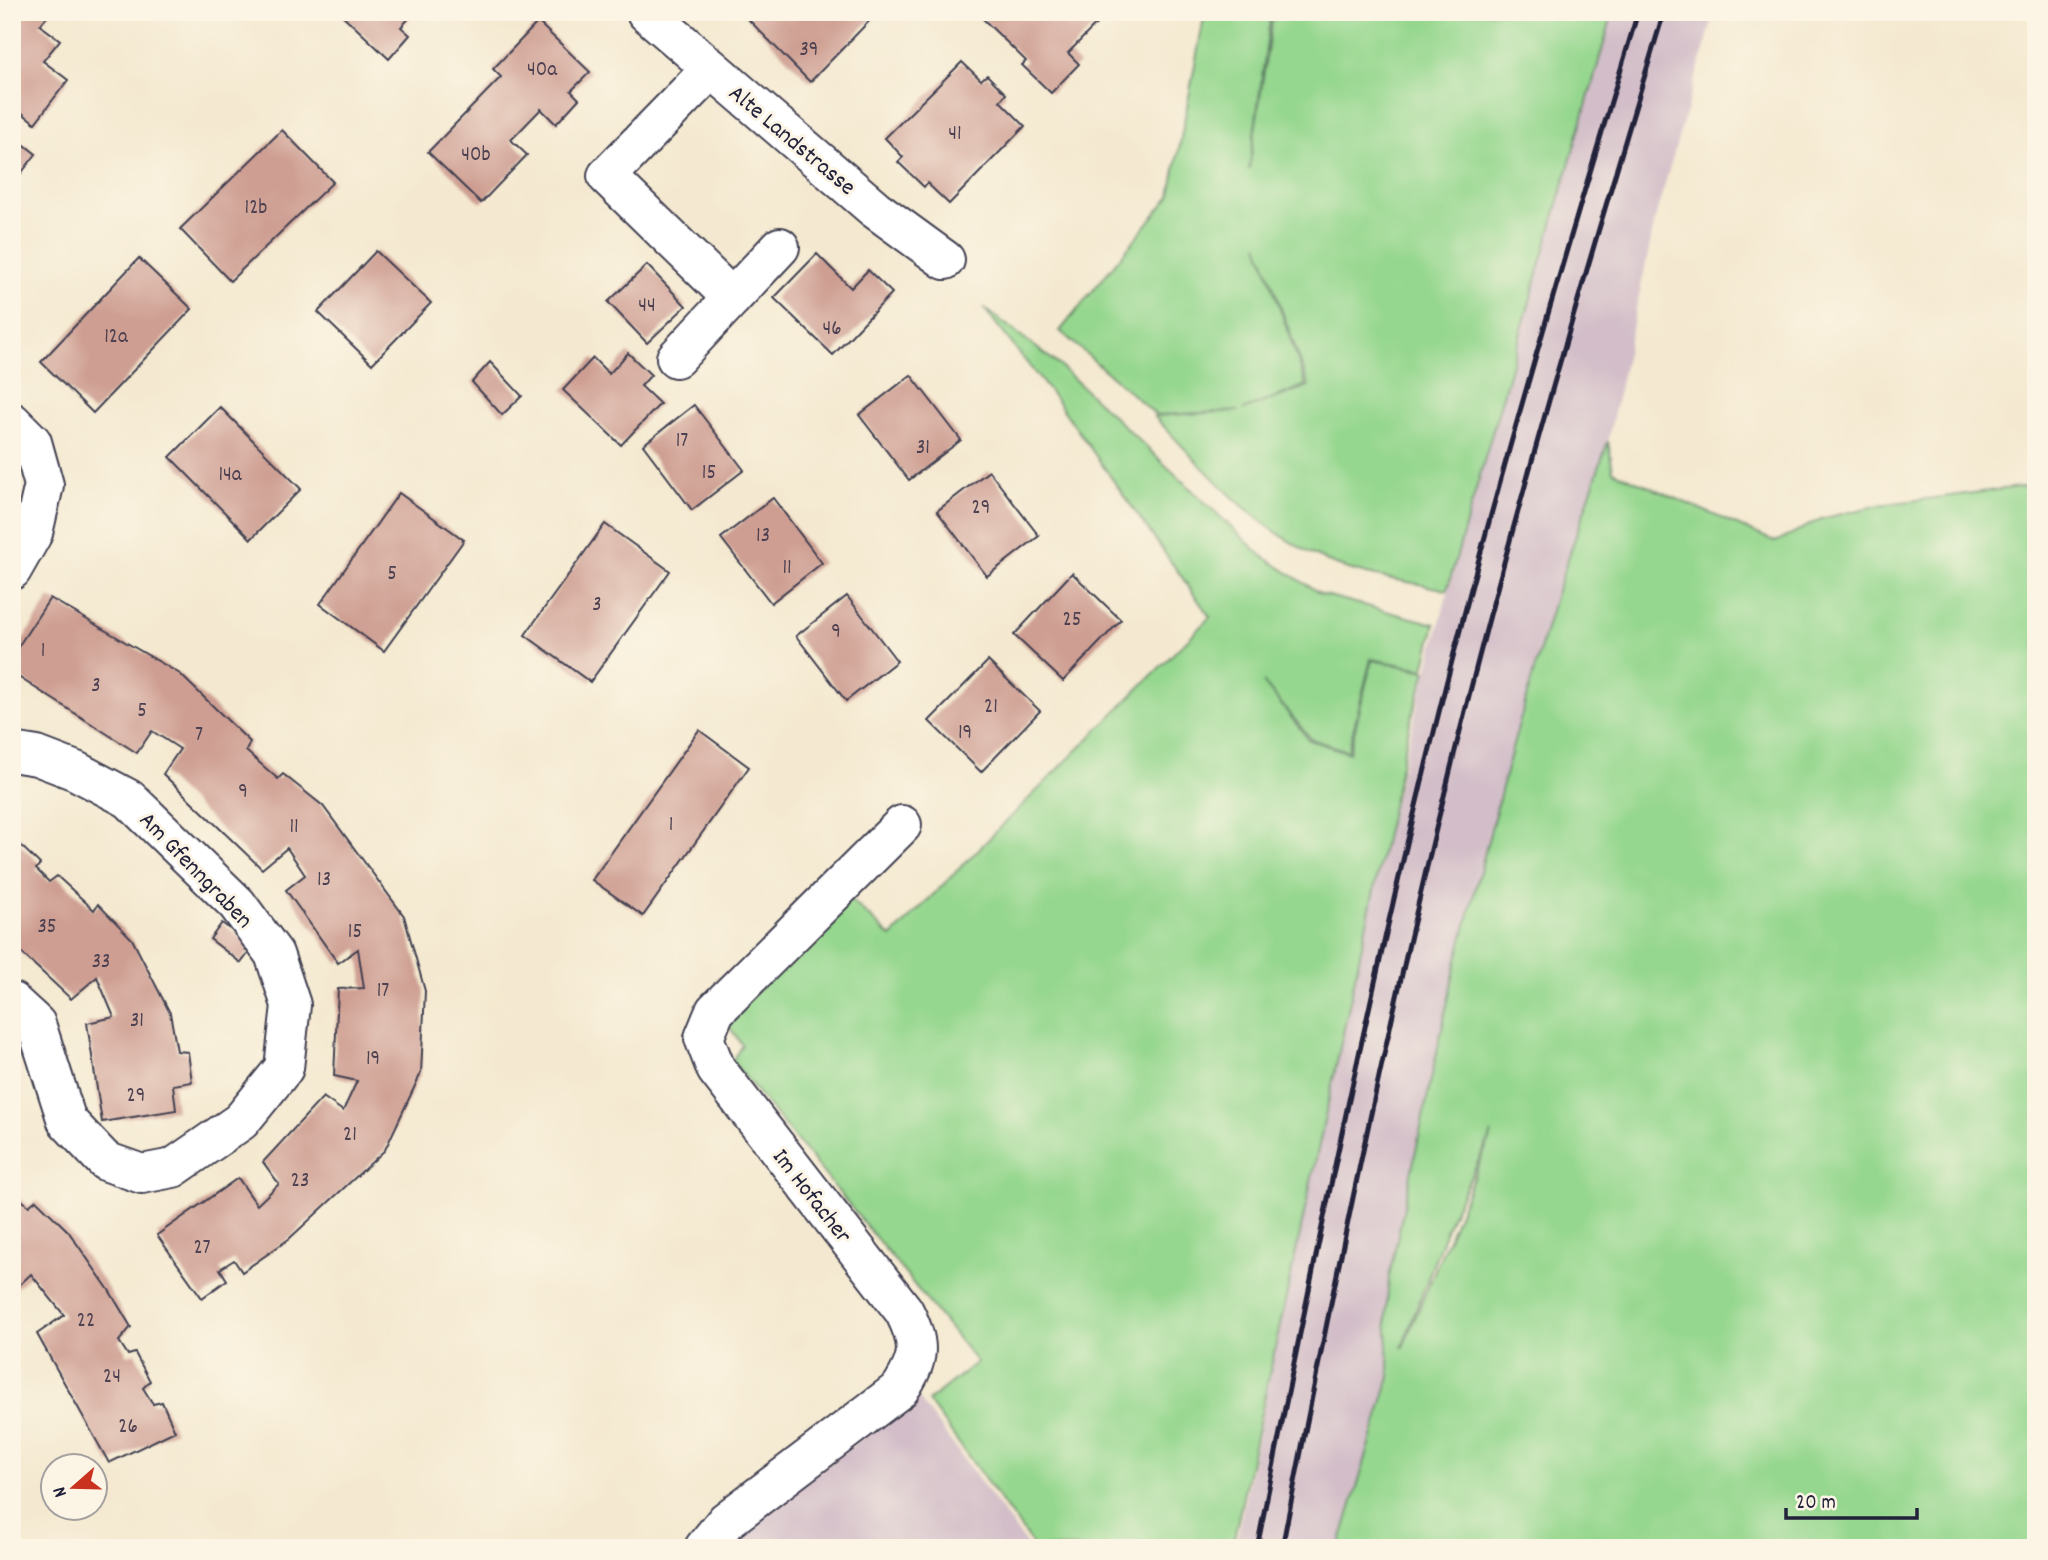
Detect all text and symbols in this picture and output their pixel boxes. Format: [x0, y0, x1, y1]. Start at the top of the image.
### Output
house number: 39 [800, 36, 818, 66]
house number: 40a [527, 56, 558, 86]
street label: Alte Landstrasse [720, 78, 862, 205]
house number: 41 [948, 120, 962, 150]
house number: 40b [461, 141, 491, 171]
house number: 12b [245, 194, 267, 224]
house number: 44 [638, 292, 656, 322]
house number: 46 [822, 315, 842, 345]
house number: 12a [104, 323, 129, 353]
house number: 17 [676, 427, 688, 457]
house number: 31 [916, 434, 930, 464]
house number: 15 [702, 459, 716, 489]
house number: 14a [218, 461, 243, 491]
house number: 29 [972, 494, 990, 524]
house number: 13 [756, 522, 770, 552]
house number: 11 [782, 554, 792, 584]
house number: 5 [387, 560, 397, 590]
house number: 3 [592, 591, 602, 621]
house number: 25 [1063, 606, 1081, 636]
house number: 9 [831, 618, 841, 648]
house number: 1 [41, 637, 45, 667]
house number: 3 [91, 672, 101, 702]
house number: 21 [984, 693, 998, 723]
house number: 5 [137, 697, 147, 727]
house number: 19 [958, 719, 972, 749]
house number: 7 [195, 721, 203, 751]
house number: 9 [238, 778, 248, 808]
street label: Am Gfenngraben [130, 805, 260, 937]
house number: 1 [669, 811, 673, 841]
house number: 11 [289, 813, 299, 843]
house number: 13 [317, 866, 331, 896]
house number: 35 [37, 913, 57, 943]
house number: 15 [348, 918, 362, 948]
house number: 33 [92, 948, 110, 978]
house number: 17 [377, 977, 389, 1007]
house number: 31 [130, 1007, 144, 1037]
house number: 19 [366, 1045, 380, 1075]
house number: 29 [127, 1082, 145, 1112]
house number: 21 [343, 1121, 357, 1151]
street label: Im Hofacher [763, 1142, 859, 1252]
house number: 23 [291, 1167, 309, 1197]
house number: 27 [193, 1234, 211, 1264]
house number: 22 [77, 1307, 95, 1337]
house number: 24 [103, 1363, 121, 1393]
house number: 26 [118, 1413, 138, 1443]
north arrow [38, 1452, 108, 1522]
scale bar [1786, 1476, 1917, 1520]
text: N [47, 1483, 76, 1501]
text: 20 m [1796, 1489, 1836, 1519]

